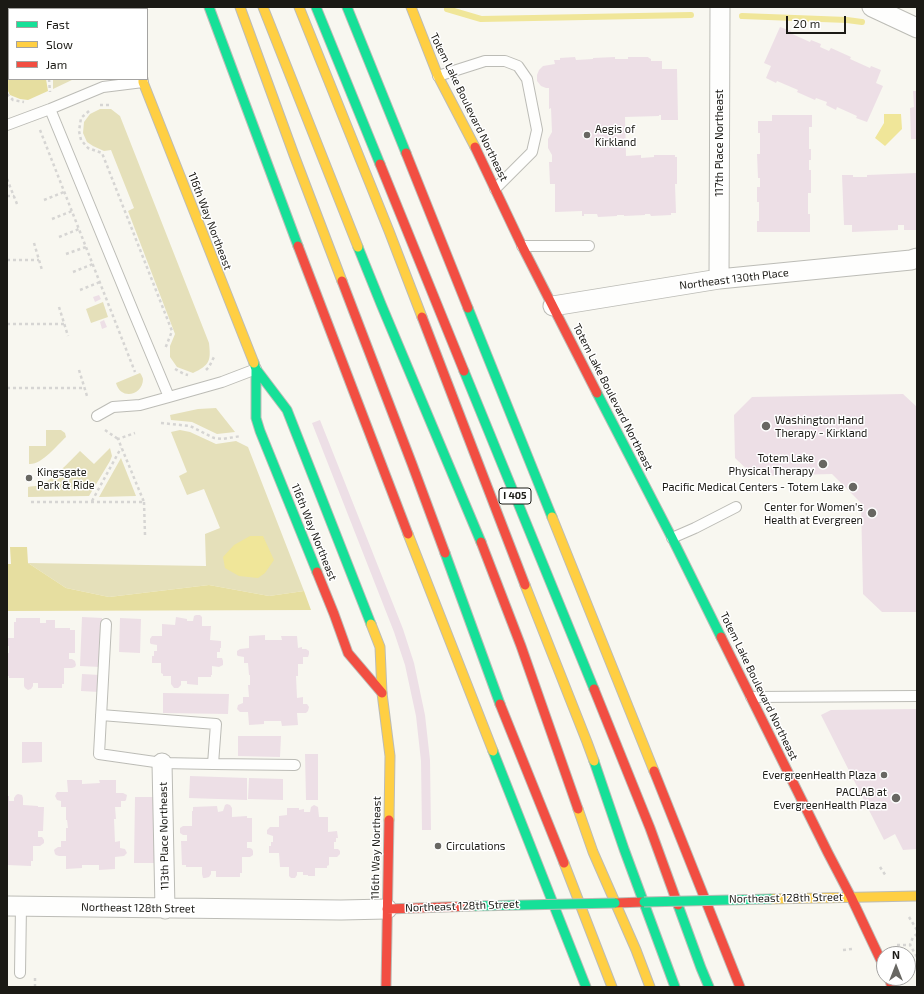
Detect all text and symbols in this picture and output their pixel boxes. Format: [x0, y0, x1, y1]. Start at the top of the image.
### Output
legend [8, 8, 148, 80]
scale bar [788, 8, 848, 34]
text: 20 m [793, 16, 820, 30]
text: Fast [46, 17, 69, 31]
street label: Totem Lake Boulevard Northeast [427, 31, 511, 183]
text: Slow [46, 37, 73, 51]
text: Jam [46, 57, 67, 71]
street label: 117th Place Northeast [712, 89, 726, 197]
place label: Aegis of Kirkland [595, 122, 636, 148]
marker: Aegis of Kirkland [582, 130, 592, 140]
street label: 116th Way Northeast [185, 170, 235, 272]
street label: Northeast 130th Place [678, 266, 790, 292]
street label: Totem Lake Boulevard Northeast [570, 321, 656, 473]
place label: Washington Hand Therapy - Kirkland [775, 413, 867, 439]
marker: Washington Hand Therapy - Kirkland [760, 420, 772, 432]
place label: Totem Lake Physical Therapy [729, 451, 814, 477]
marker: Totem Lake Physical Therapy [817, 458, 829, 470]
place label: Kingsgate Park & Ride [37, 465, 95, 491]
marker: Kingsgate Park & Ride [24, 473, 34, 483]
place label: Pacific Medical Centers - Totem Lake [662, 480, 844, 494]
marker: Pacific Medical Centers - Totem Lake [847, 481, 859, 493]
street label: 116th Way Northeast [289, 482, 339, 582]
road number: I 405 [499, 488, 531, 504]
place label: Center for Women's Health at Evergreen [764, 500, 863, 526]
marker: Center for Women's Health at Evergreen [866, 507, 878, 519]
street label: Totem Lake Boulevard Northeast [717, 610, 801, 762]
place label: EvergreenHealth Plaza [762, 768, 876, 782]
marker: EvergreenHealth Plaza [879, 770, 889, 780]
street label: 113th Place Northeast [156, 782, 172, 890]
place label: PACLAB at EvergreenHealth Plaza [773, 785, 887, 811]
marker: PACLAB at EvergreenHealth Plaza [890, 792, 902, 804]
street label: 116th Way Northeast [368, 796, 384, 900]
place label: Circulations [446, 839, 505, 853]
marker: Circulations [433, 841, 443, 851]
street label: Northeast 128th Street [729, 890, 843, 906]
street label: Northeast 128th Street [405, 897, 519, 915]
street label: Northeast 128th Street [81, 900, 195, 916]
north arrow [876, 946, 916, 986]
text: N [892, 948, 900, 961]

